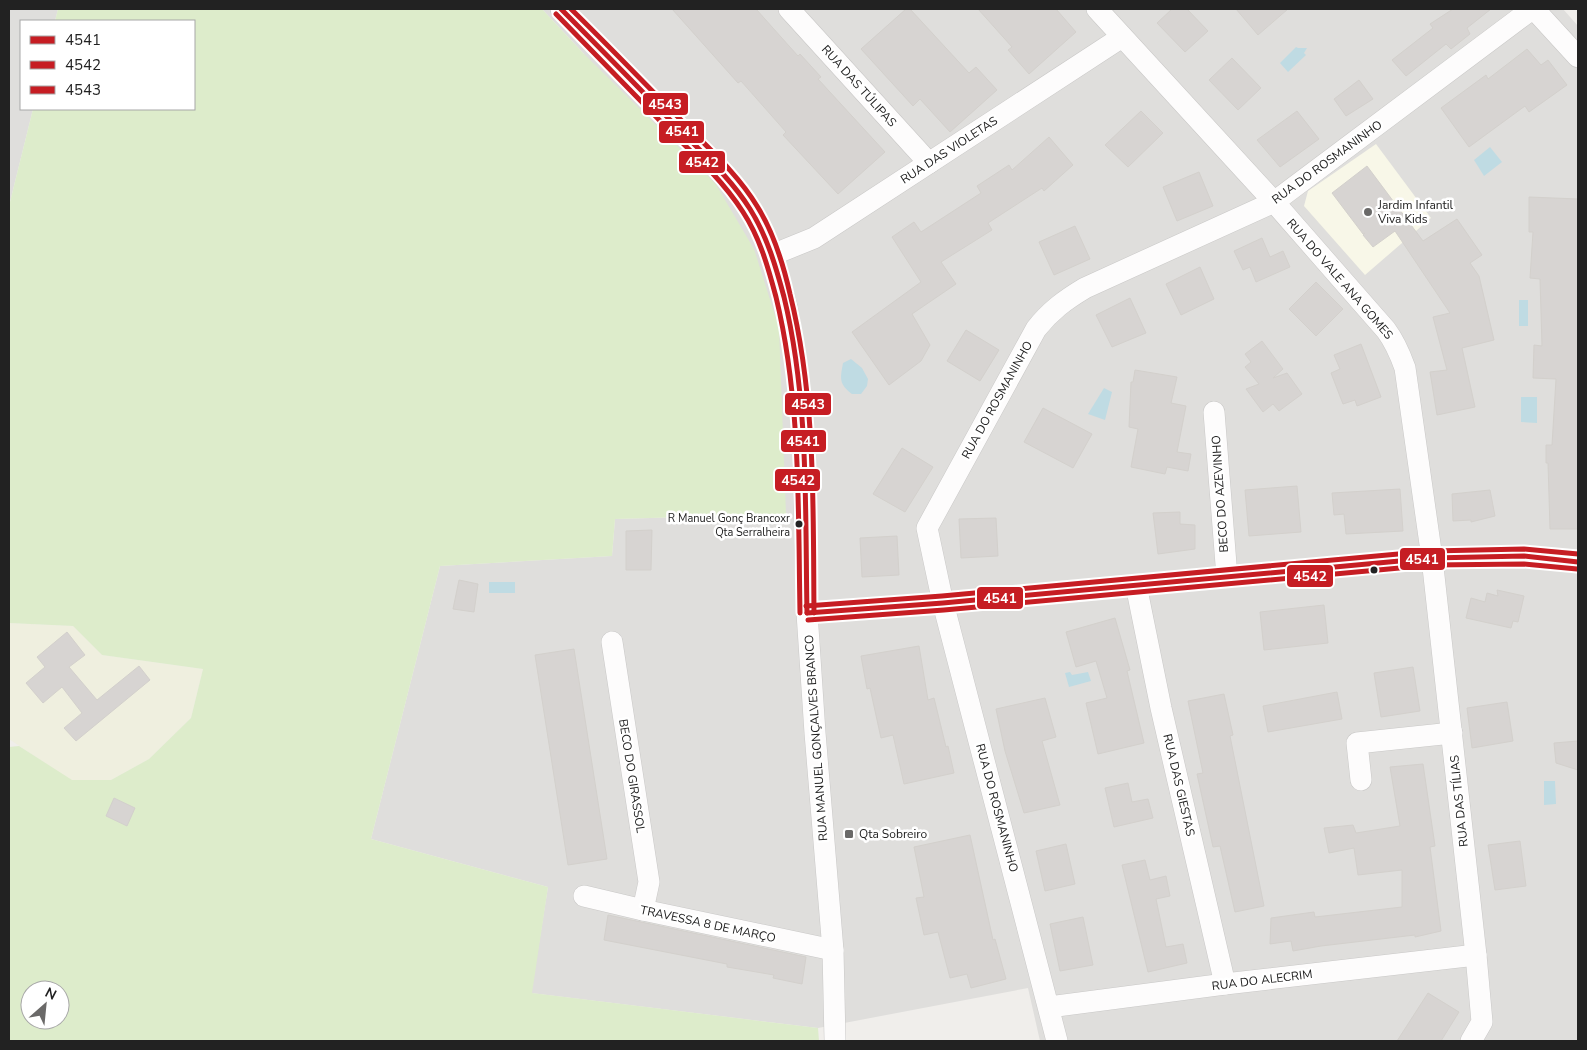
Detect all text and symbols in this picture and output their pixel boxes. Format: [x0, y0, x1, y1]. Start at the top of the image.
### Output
legend [20, 20, 195, 110]
text: 4541 [65, 30, 101, 50]
street label: RUA DAS TÚLIPAS [818, 42, 900, 130]
text: 4542 [65, 55, 101, 75]
text: 4543 [65, 80, 101, 100]
line badge: 4543 [642, 92, 689, 116]
text: 4543 [648, 95, 682, 114]
street label: RUA DAS VIOLETAS [897, 113, 1001, 187]
street label: RUA DO ROSMANINHO [1269, 117, 1385, 207]
line badge: 4541 [658, 120, 705, 144]
text: 4541 [665, 122, 699, 141]
line badge: 4542 [678, 150, 726, 174]
text: 4542 [685, 153, 719, 172]
place label: Jardim Infantil Viva Kids [1377, 197, 1454, 227]
marker: Jardim Infantil Viva Kids [1362, 206, 1374, 218]
street label: RUA DO VALE ANA GOMES [1283, 215, 1397, 343]
street label: RUA DO ROSMANINHO [958, 338, 1036, 462]
line badge: 4543 [784, 392, 832, 416]
text: 4543 [791, 395, 825, 414]
line badge: 4541 [780, 429, 827, 453]
text: 4541 [786, 432, 820, 451]
street label: BECO DO AZEVINHO [1208, 435, 1232, 553]
line badge: 4542 [774, 468, 821, 492]
text: 4542 [781, 471, 815, 490]
place label: R Manuel Gonç Brancoxr Qta Serralheira [668, 511, 790, 540]
marker: R Manuel Gonç Brancoxr Qta Serralheira [794, 519, 804, 529]
line badge: 4541 [1399, 547, 1446, 571]
text: 4541 [1405, 550, 1439, 569]
line badge: 4542 [1286, 564, 1334, 588]
unlabelled marker [1369, 565, 1379, 575]
text: 4542 [1293, 567, 1327, 586]
line badge: 4541 [976, 586, 1024, 610]
text: 4541 [983, 589, 1017, 608]
street label: RUA MANUEL GONÇALVES BRANCO [801, 634, 831, 842]
street label: BECO DO GIRASSOL [615, 718, 649, 835]
street label: RUA DAS GIESTAS [1159, 732, 1199, 838]
street label: RUA DO ROSMANINHO [972, 742, 1022, 874]
street label: RUA DAS TÍLIAS [1446, 754, 1472, 848]
place label: Qta Sobreiro [859, 826, 928, 842]
marker: Qta Sobreiro [843, 828, 855, 840]
street label: TRAVESSA 8 DE MARÇO [639, 902, 777, 946]
street label: RUA DO ALECRIM [1211, 966, 1313, 994]
north arrow [20, 980, 70, 1030]
text: N [42, 983, 60, 1005]

